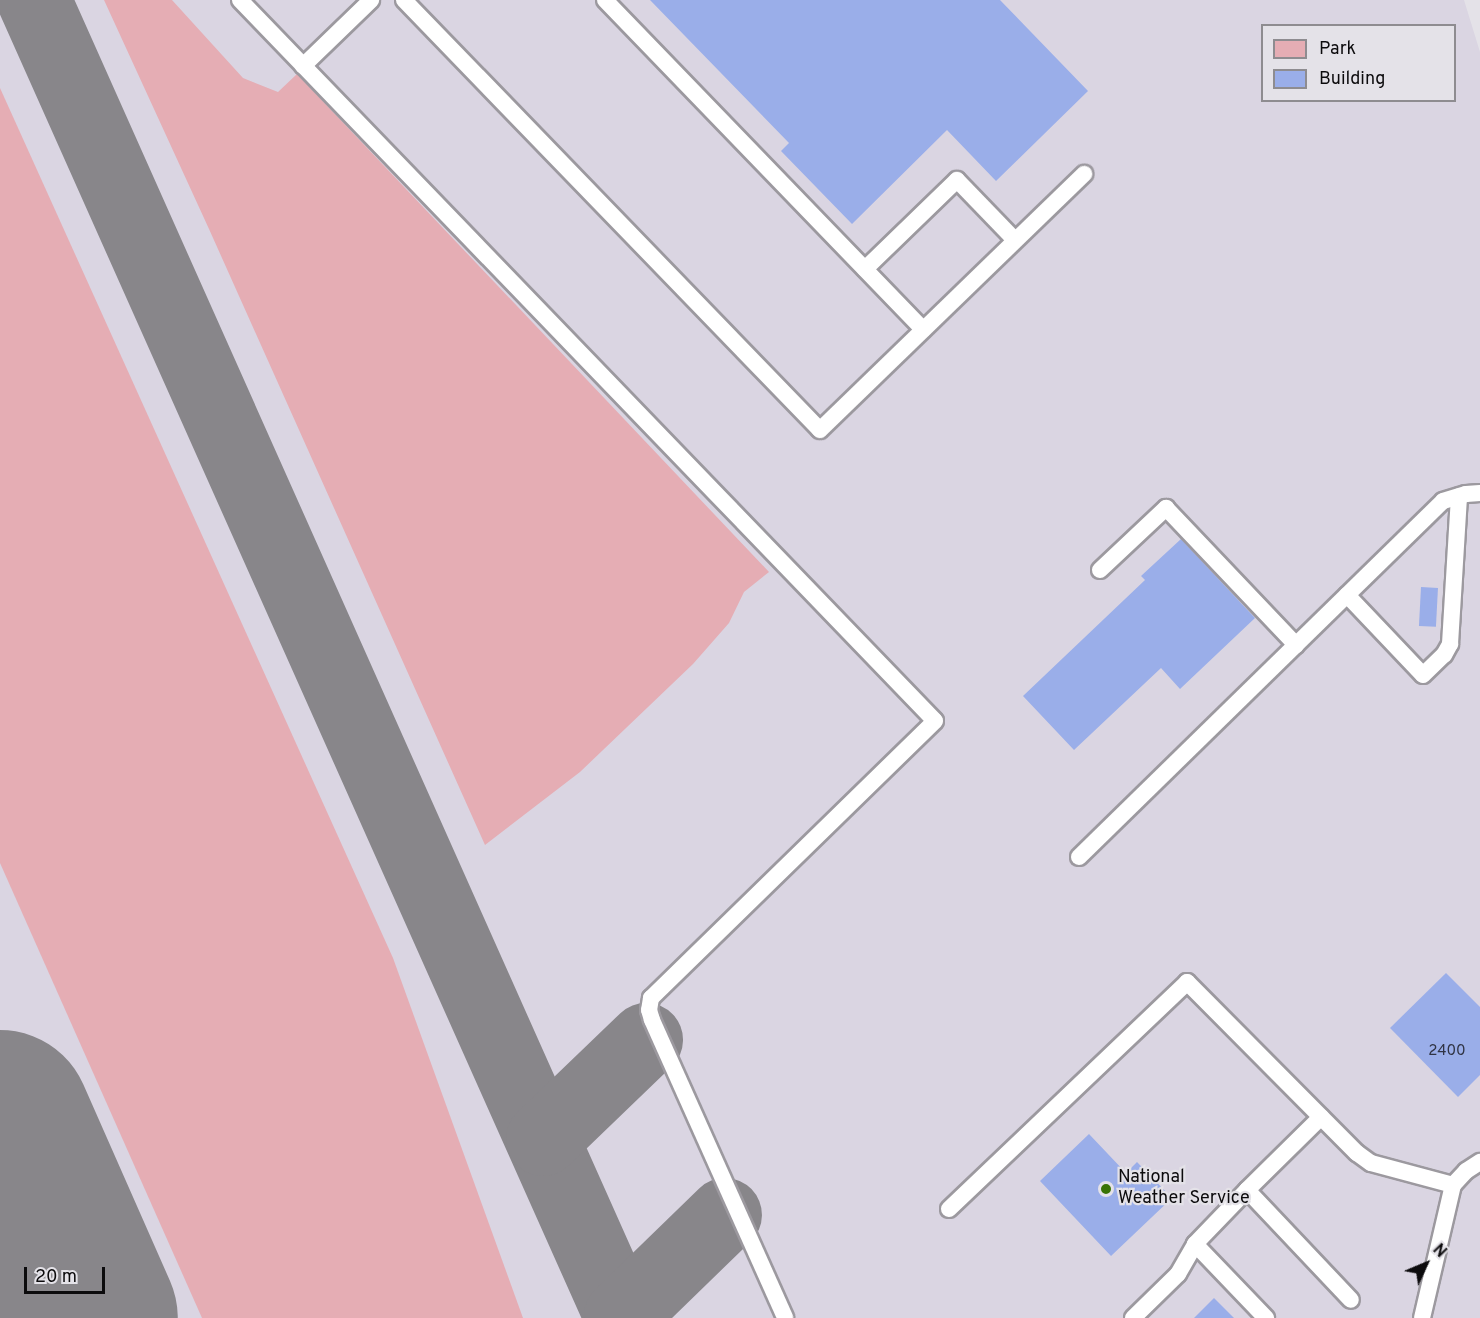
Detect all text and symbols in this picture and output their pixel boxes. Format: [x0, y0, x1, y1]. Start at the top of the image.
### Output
legend [1261, 24, 1456, 102]
text: Park [1319, 38, 1356, 61]
text: Building [1319, 68, 1385, 91]
house number: 2400 [1428, 1043, 1466, 1061]
place label: National Weather Service [1118, 1168, 1250, 1210]
marker: National Weather Service [1099, 1182, 1113, 1196]
north arrow [1396, 1234, 1456, 1294]
text: N [1428, 1240, 1450, 1263]
scale bar [27, 1255, 108, 1293]
text: 20 m [35, 1266, 77, 1289]

